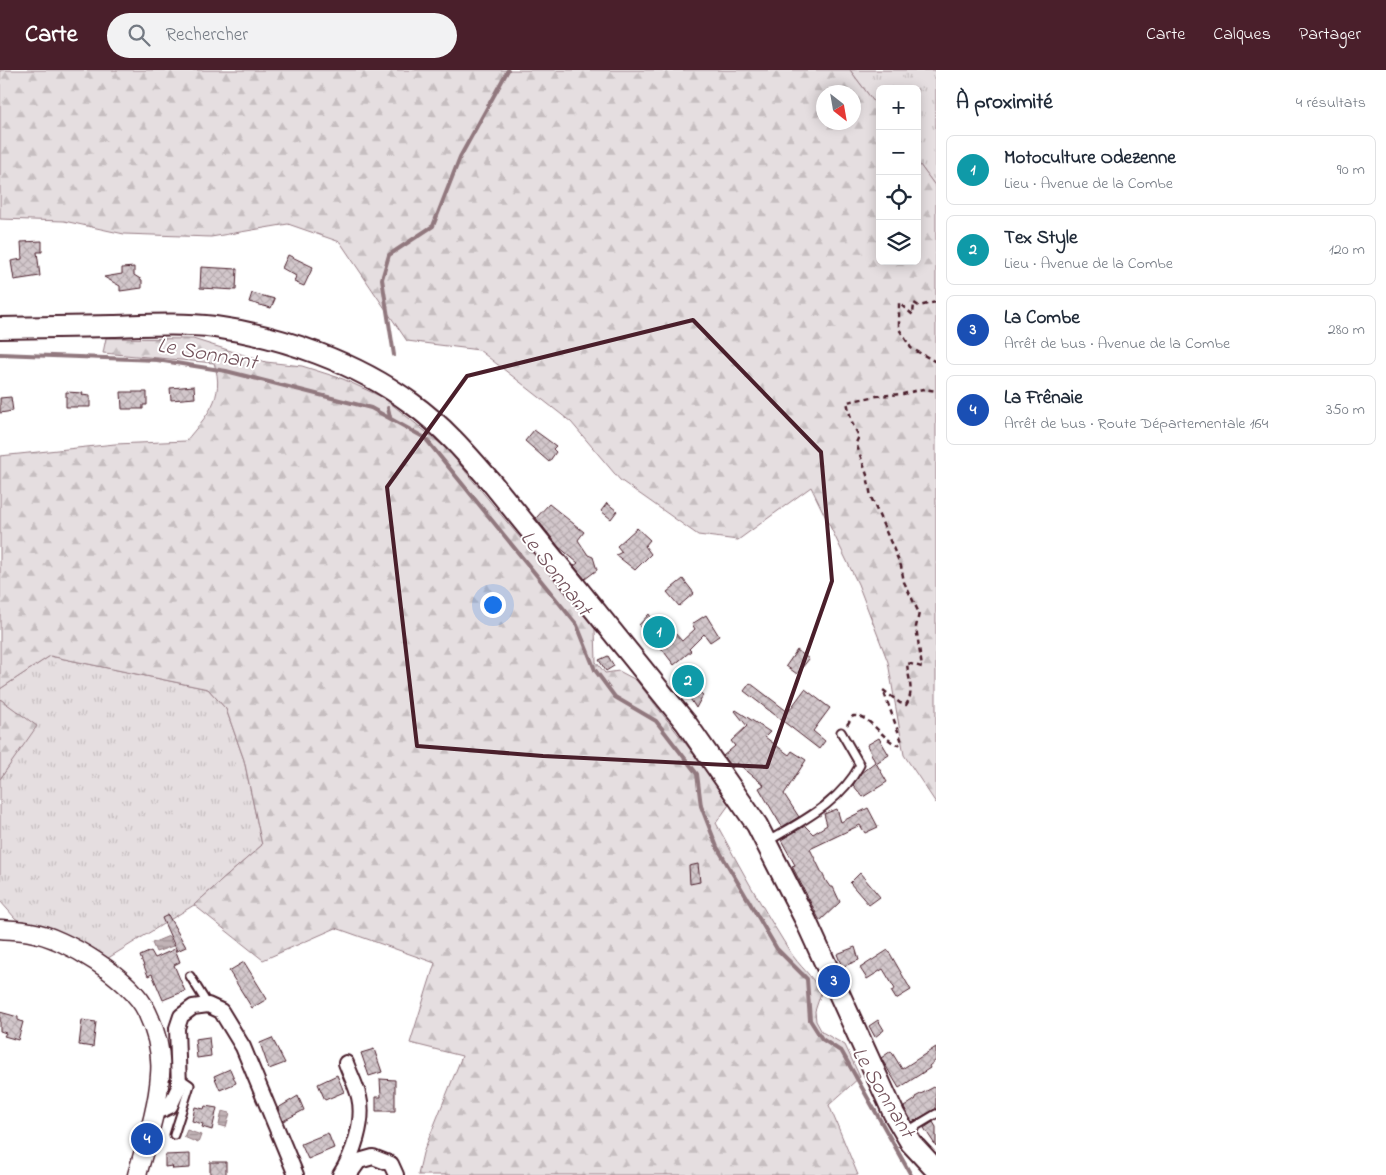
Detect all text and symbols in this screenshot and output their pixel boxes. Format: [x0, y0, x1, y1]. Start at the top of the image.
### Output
search box [107, 13, 457, 58]
text: Carte [25, 18, 77, 53]
icon: search [125, 21, 153, 49]
text: Rechercher [165, 22, 248, 49]
text: Carte [1146, 22, 1185, 48]
text: Calques [1213, 22, 1271, 48]
text: Partager [1299, 22, 1361, 48]
north arrow [816, 85, 861, 130]
map controls [876, 85, 921, 265]
button: + [876, 85, 921, 130]
text: À proximité [956, 88, 1053, 118]
text: 4 résultats [1296, 91, 1366, 115]
button: − [876, 130, 921, 175]
text: Motoculture Odezenne [1004, 145, 1176, 172]
text: 1 [970, 158, 976, 182]
text: 90 m [1337, 158, 1365, 182]
text: Lieu · Avenue de la Combe [1004, 172, 1173, 196]
button: locate [876, 175, 921, 220]
button: layers [876, 220, 921, 265]
text: Tex Style [1004, 225, 1078, 252]
text: 2 [969, 238, 977, 262]
text: 120 m [1329, 238, 1365, 262]
text: Lieu · Avenue de la Combe [1004, 252, 1173, 276]
text: La Combe [1004, 305, 1080, 332]
text: 3 [970, 318, 976, 342]
text: 280 m [1328, 318, 1365, 342]
water label: Le Sonnant [155, 330, 262, 380]
text: Arrêt de bus · Avenue de la Combe [1004, 332, 1230, 356]
text: La Frênaie [1004, 385, 1083, 412]
text: 4 [970, 398, 976, 422]
text: 350 m [1326, 398, 1365, 422]
text: Arrêt de bus · Route Départementale 164 [1004, 412, 1268, 436]
water label: Le Sonnant [511, 524, 600, 626]
your location [480, 592, 506, 618]
pin: 1 [643, 613, 675, 651]
pin: 2 [672, 662, 704, 700]
pin: 3 [818, 962, 850, 1000]
water label: Le Sonnant [842, 1042, 923, 1147]
pin: 4 [131, 1120, 163, 1158]

